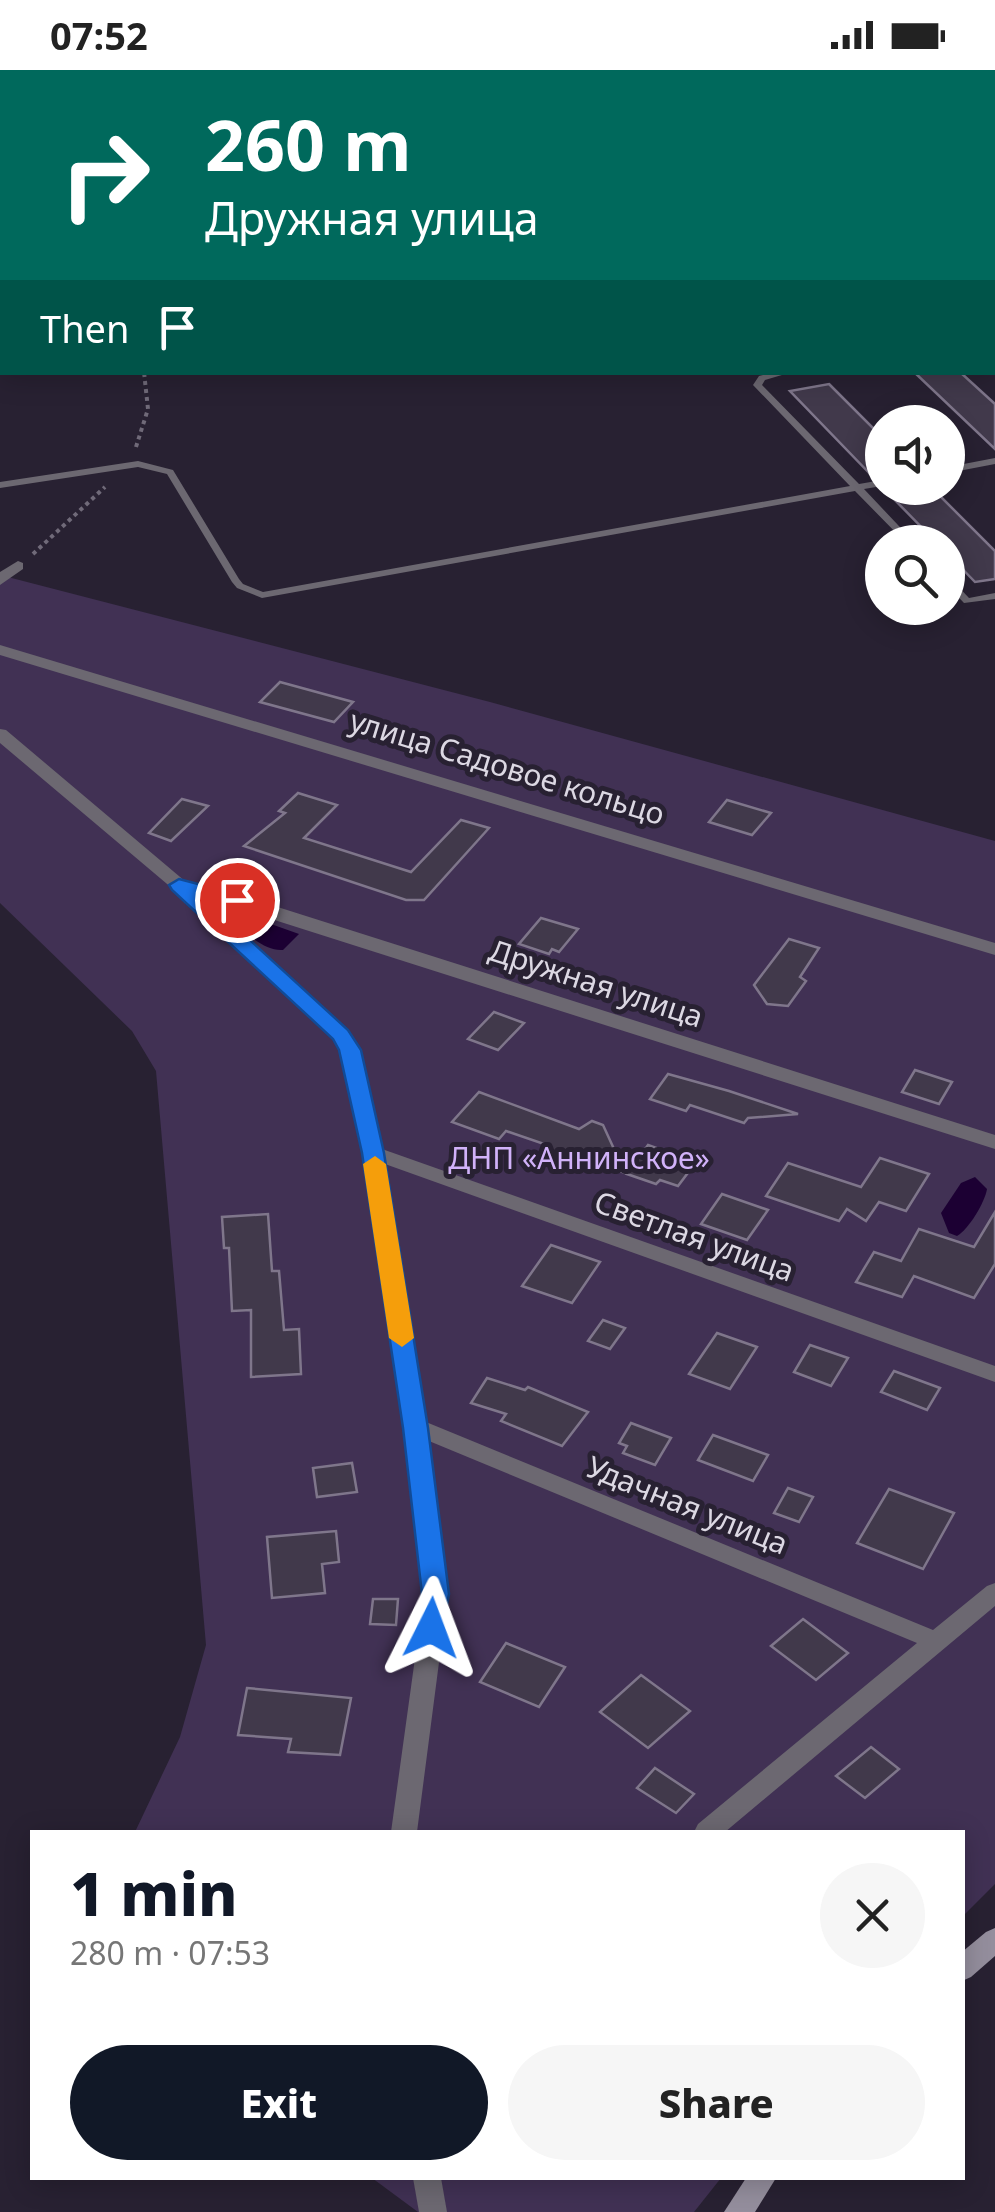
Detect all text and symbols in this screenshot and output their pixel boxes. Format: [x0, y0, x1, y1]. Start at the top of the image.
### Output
text: 07:52 [50, 9, 148, 61]
text: 260 m [205, 96, 412, 192]
icon: right [40, 110, 170, 240]
text: Дружная улица [205, 187, 539, 248]
icon: arrive [150, 300, 205, 355]
text: Then [40, 302, 130, 354]
map controls [865, 405, 965, 625]
button: sound [865, 405, 965, 505]
button: search [865, 525, 965, 625]
street label: улица Садовое кольцо [345, 699, 670, 834]
pin [195, 858, 280, 943]
icon: arrive [210, 873, 265, 928]
street label: Дружная улица [484, 929, 709, 1036]
park label: ДНП «Аннинское» [448, 1137, 710, 1178]
street label: Светлая улица [589, 1180, 800, 1291]
street label: Удачная улица [581, 1446, 794, 1564]
position arrow [379, 1576, 483, 1680]
text: 1 min [70, 1852, 238, 1934]
button: close [820, 1863, 925, 1968]
text: 280 m · 07:53 [70, 1931, 270, 1974]
button: Exit [70, 2045, 488, 2160]
button: Share [508, 2045, 925, 2160]

